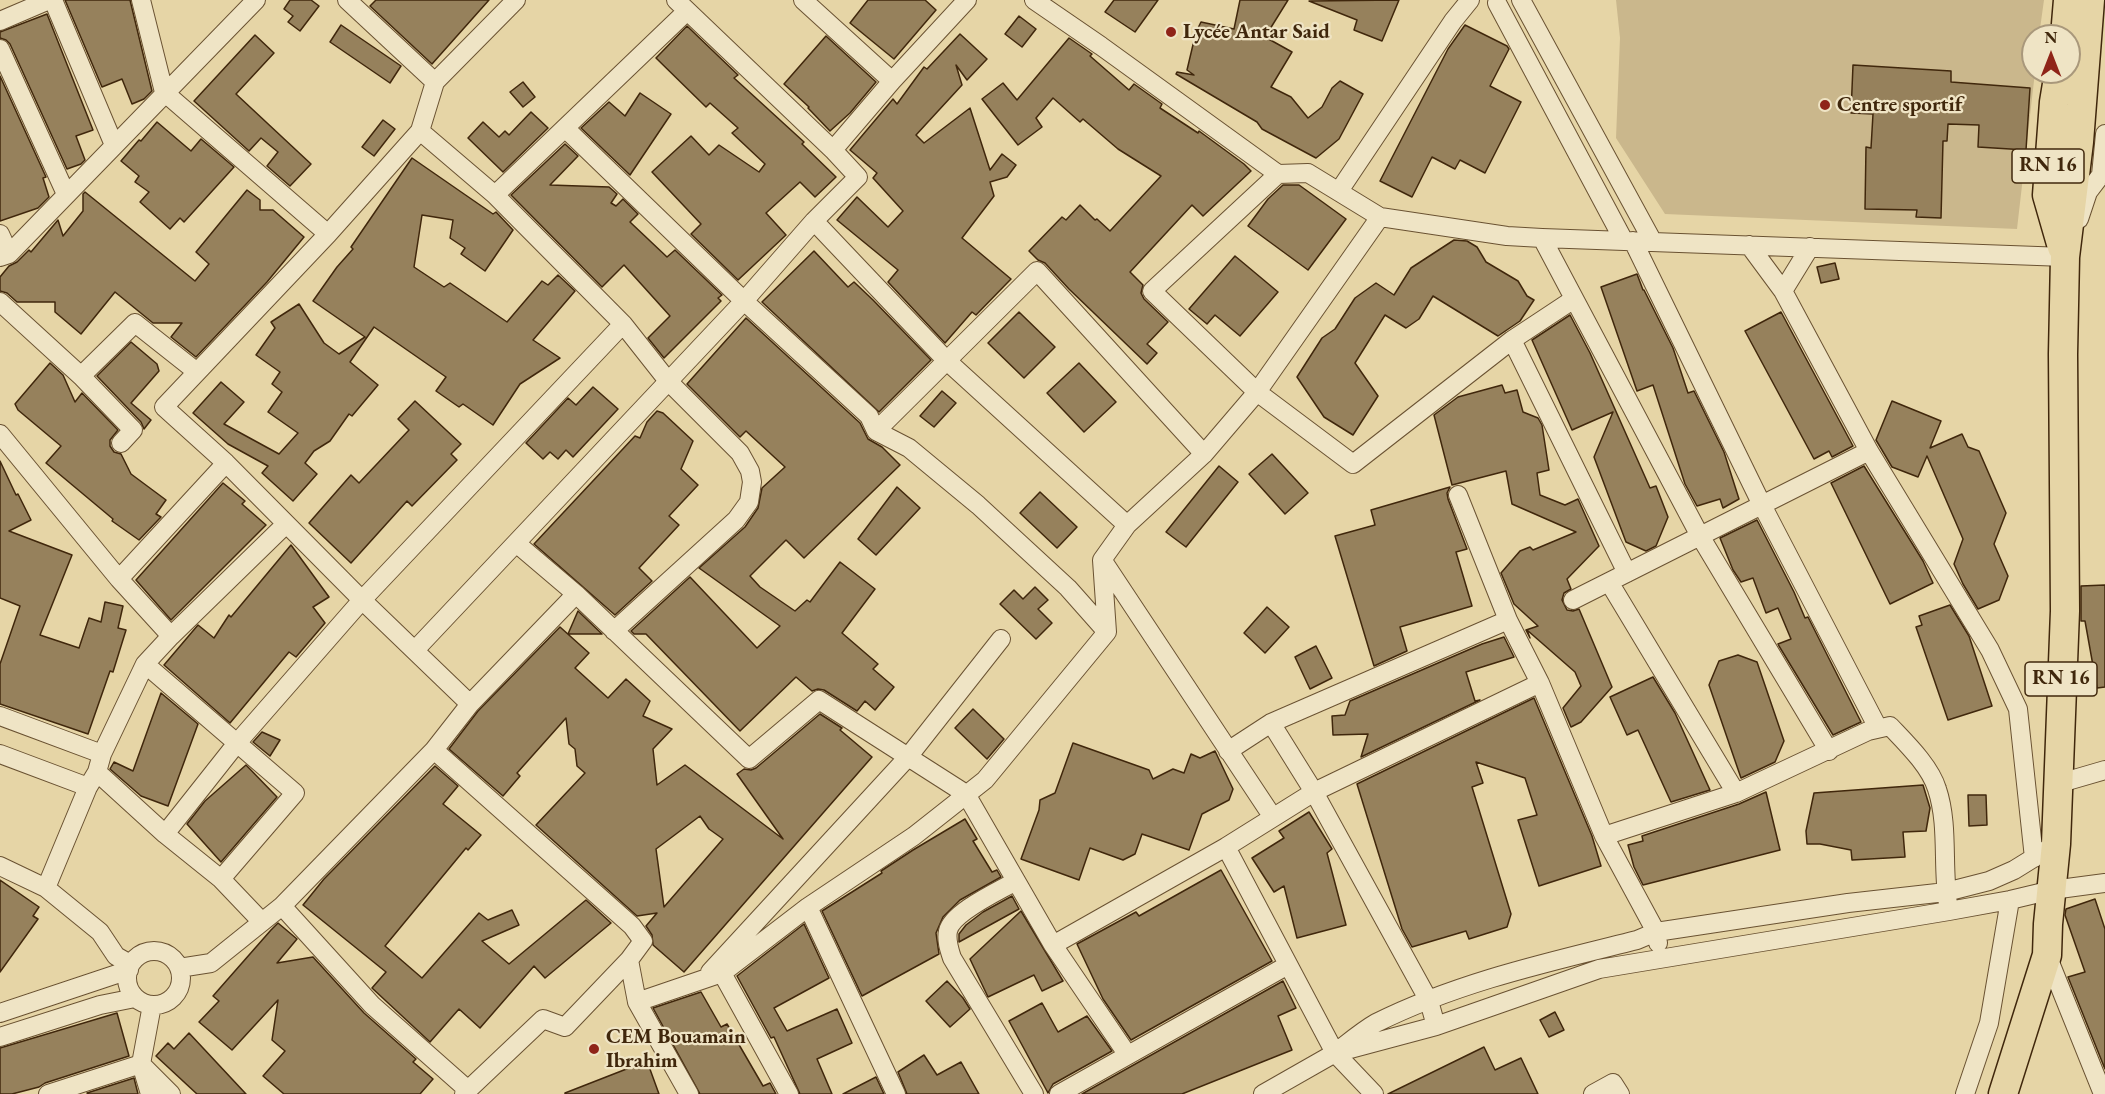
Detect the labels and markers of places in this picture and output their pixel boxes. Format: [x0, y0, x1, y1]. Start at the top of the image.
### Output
place label: Lycée Antar Said [1183, 19, 1330, 45]
marker: Lycée Antar Said [1164, 25, 1178, 39]
place label: Centre sportif [1837, 92, 1962, 118]
marker: Centre sportif [1818, 98, 1832, 112]
place label: CEM Bouamain Ibrahim [606, 1024, 746, 1074]
marker: CEM Bouamain Ibrahim [587, 1042, 601, 1056]

